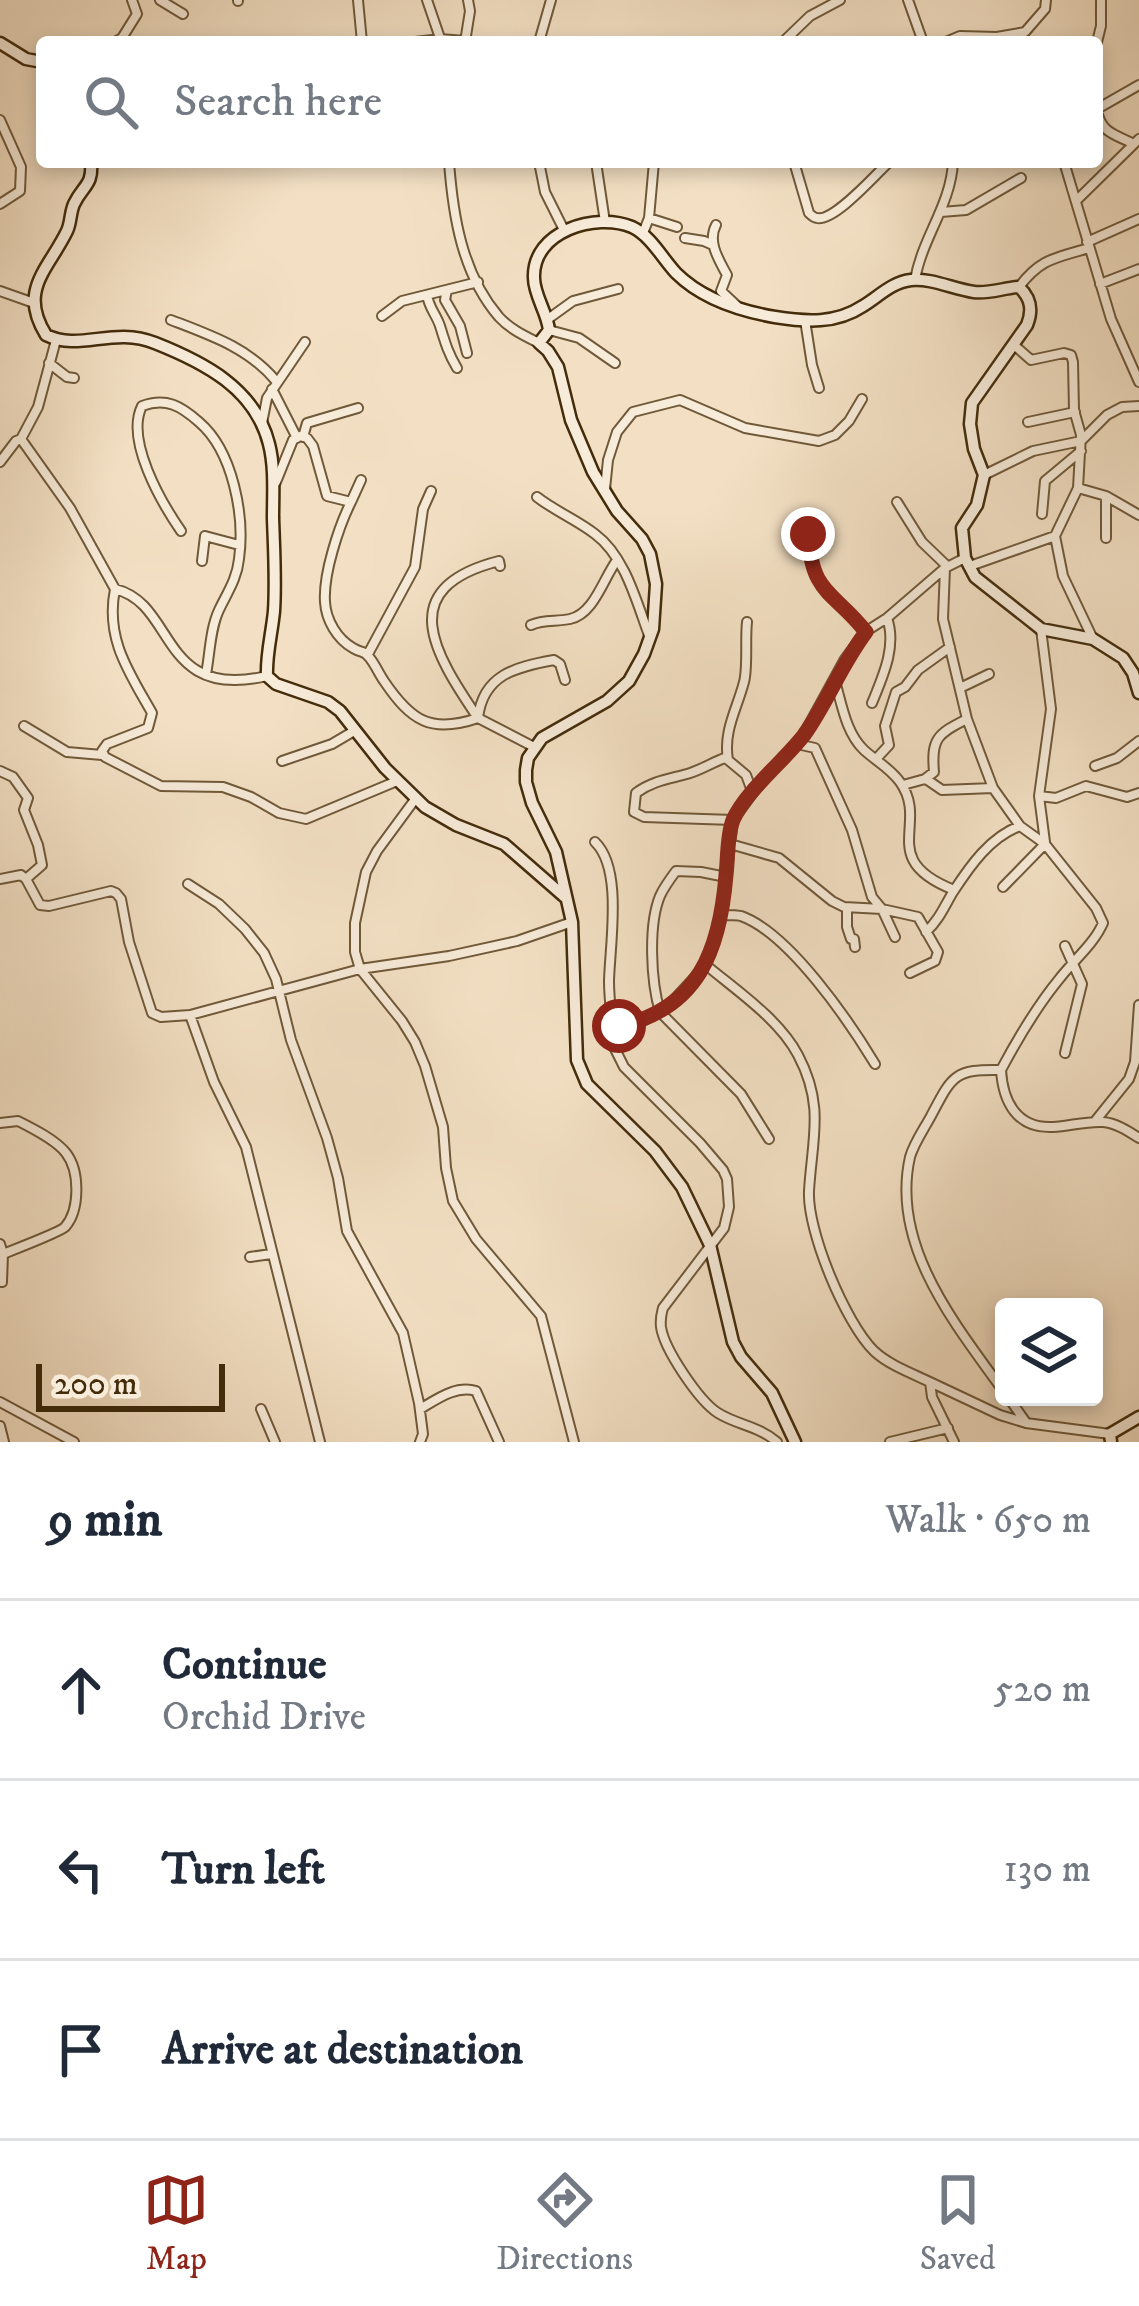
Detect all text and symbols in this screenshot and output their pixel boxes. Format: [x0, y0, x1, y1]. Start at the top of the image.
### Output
search box [36, 36, 1103, 168]
icon: search [78, 69, 144, 135]
text: Search here [174, 74, 382, 130]
route end [781, 507, 835, 561]
route start [592, 999, 646, 1053]
map controls [995, 1298, 1103, 1406]
button: layers [995, 1298, 1103, 1406]
scale bar [36, 1358, 225, 1411]
text: 200 m [54, 1364, 138, 1405]
text: 9 min [48, 1488, 163, 1552]
text: Walk · 650 m [886, 1496, 1091, 1545]
text: Continue [162, 1637, 327, 1693]
icon: ahead [48, 1657, 114, 1723]
text: 520 m [994, 1665, 1091, 1714]
text: Orchid Drive [162, 1693, 366, 1742]
icon: left [48, 1837, 114, 1903]
text: Turn left [162, 1842, 325, 1898]
text: 130 m [1003, 1845, 1091, 1894]
icon: arrive [48, 2017, 114, 2083]
text: Arrive at destination [162, 2022, 523, 2078]
tab: Map [143, 2167, 209, 2280]
tab: Directions [496, 2167, 633, 2280]
tab: Saved [920, 2167, 996, 2280]

